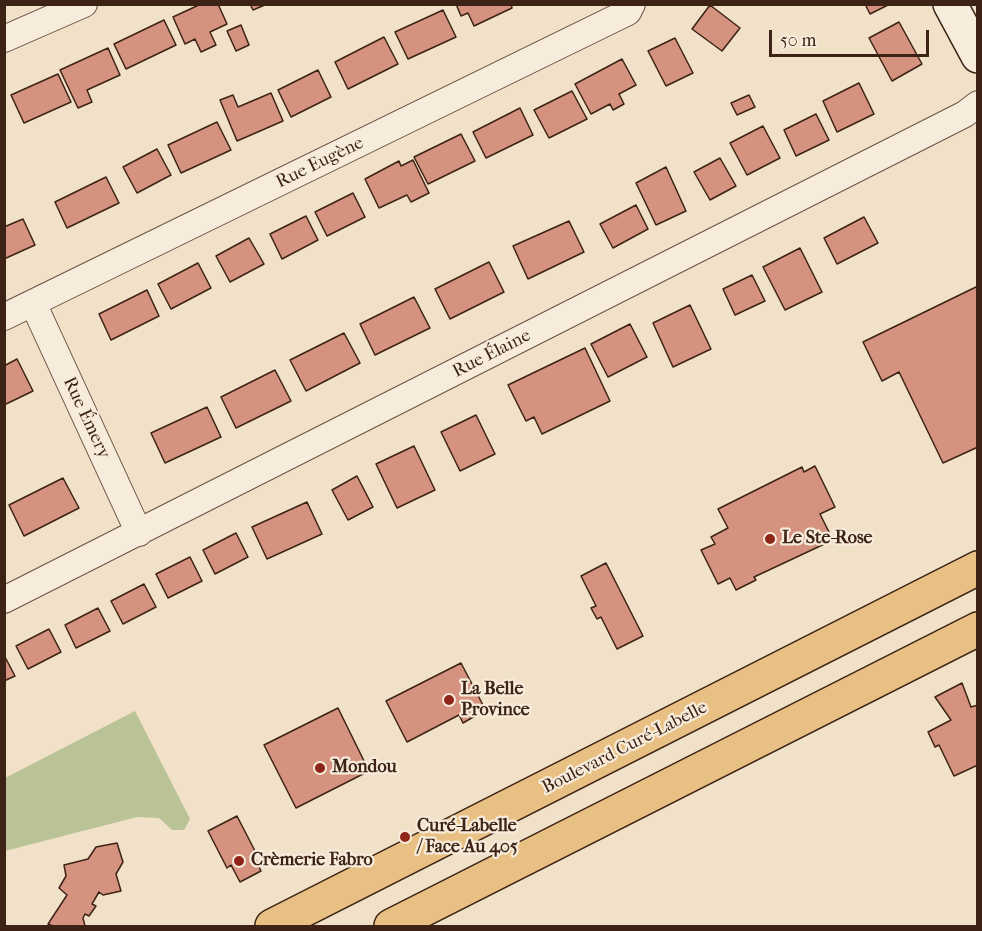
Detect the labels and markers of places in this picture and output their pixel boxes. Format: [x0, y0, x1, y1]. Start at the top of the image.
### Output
place label: Le Ste-Rose [782, 528, 872, 550]
marker: Le Ste-Rose [763, 532, 777, 546]
place label: La Belle Province [461, 679, 530, 722]
marker: La Belle Province [442, 693, 456, 707]
place label: Mondou [332, 757, 397, 779]
marker: Mondou [313, 761, 327, 775]
place label: Curé-Labelle / Face Au 405 [417, 816, 518, 858]
marker: Curé-Labelle / Face Au 405 [398, 830, 412, 844]
place label: Crèmerie Fabro [251, 850, 373, 872]
marker: Crèmerie Fabro [232, 854, 246, 868]

